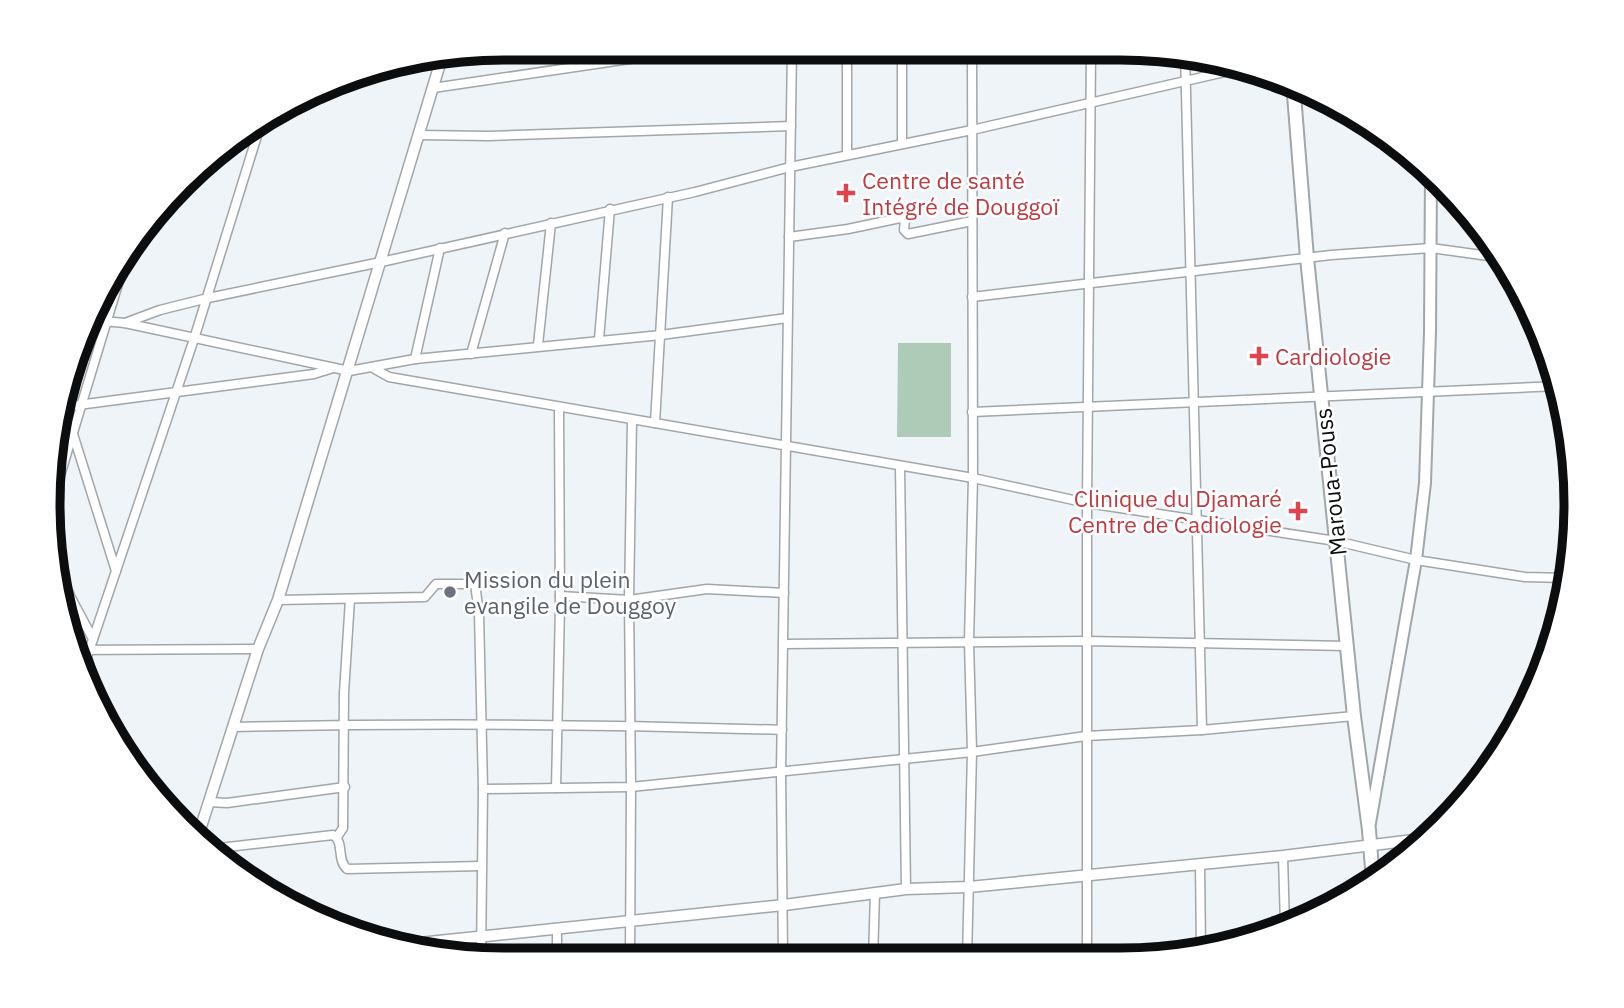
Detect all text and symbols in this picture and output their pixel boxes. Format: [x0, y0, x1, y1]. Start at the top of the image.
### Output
place label: Centre de santé Intégré de Douggoï [862, 165, 1060, 221]
marker: Centre de santé Intégré de Douggoï [836, 183, 856, 203]
place label: Cardiologie [1275, 341, 1392, 371]
marker: Cardiologie [1249, 346, 1269, 366]
street label: Maroua-Pouss [1307, 407, 1353, 557]
place label: Clinique du Djamaré Centre de Cadiologie [1068, 483, 1282, 539]
marker: Clinique du Djamaré Centre de Cadiologie [1288, 501, 1308, 521]
place label: Mission du plein evangile de Douggoy [464, 564, 677, 620]
marker: Mission du plein evangile de Douggoy [442, 584, 458, 600]

